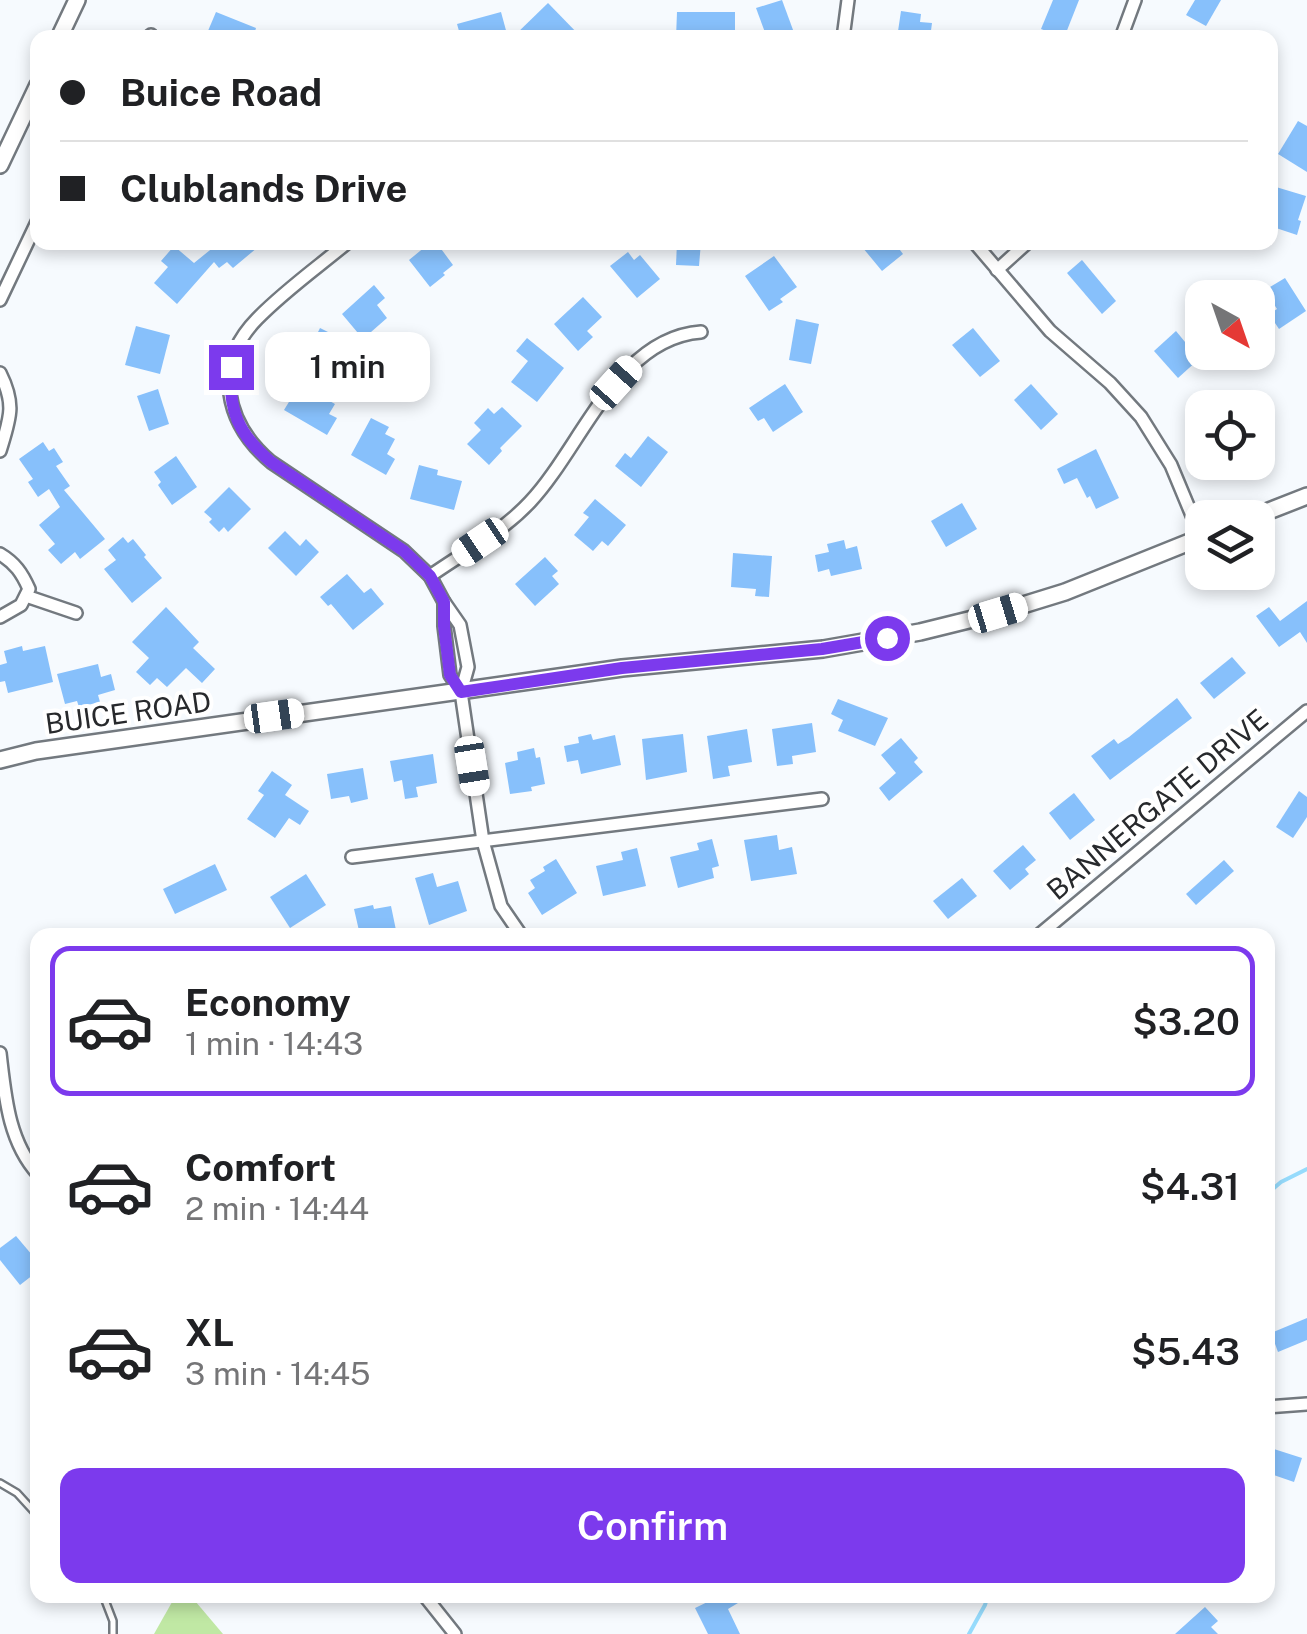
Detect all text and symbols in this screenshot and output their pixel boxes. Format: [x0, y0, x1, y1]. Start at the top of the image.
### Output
text: Buice Road [120, 70, 322, 115]
text: Clublands Drive [120, 166, 407, 211]
north arrow [1185, 280, 1275, 370]
map controls [1185, 280, 1275, 590]
callout: 1 min [266, 332, 431, 402]
route end [209, 345, 254, 390]
text: 1 min [309, 348, 386, 385]
car [585, 351, 647, 415]
button: locate [1185, 390, 1275, 480]
button: layers [1185, 500, 1275, 590]
car [447, 513, 513, 571]
car [965, 590, 1031, 636]
route start [865, 616, 910, 661]
street label: BUICE ROAD [43, 684, 213, 740]
car [242, 697, 306, 735]
street label: BANNERGATE DRIVE [1040, 702, 1274, 906]
car [452, 734, 492, 798]
icon: car [65, 976, 155, 1066]
text: Economy [185, 980, 351, 1025]
text: $3.20 [1132, 999, 1240, 1044]
text: 1 min · 14:43 [185, 1025, 363, 1062]
icon: car [65, 1141, 155, 1231]
text: Comfort [185, 1145, 336, 1190]
text: $4.31 [1140, 1164, 1240, 1209]
text: 2 min · 14:44 [185, 1190, 369, 1227]
icon: car [65, 1306, 155, 1396]
text: XL [185, 1310, 234, 1355]
text: $5.43 [1131, 1329, 1240, 1374]
text: 3 min · 14:45 [185, 1355, 370, 1392]
button: Confirm [60, 1468, 1245, 1583]

